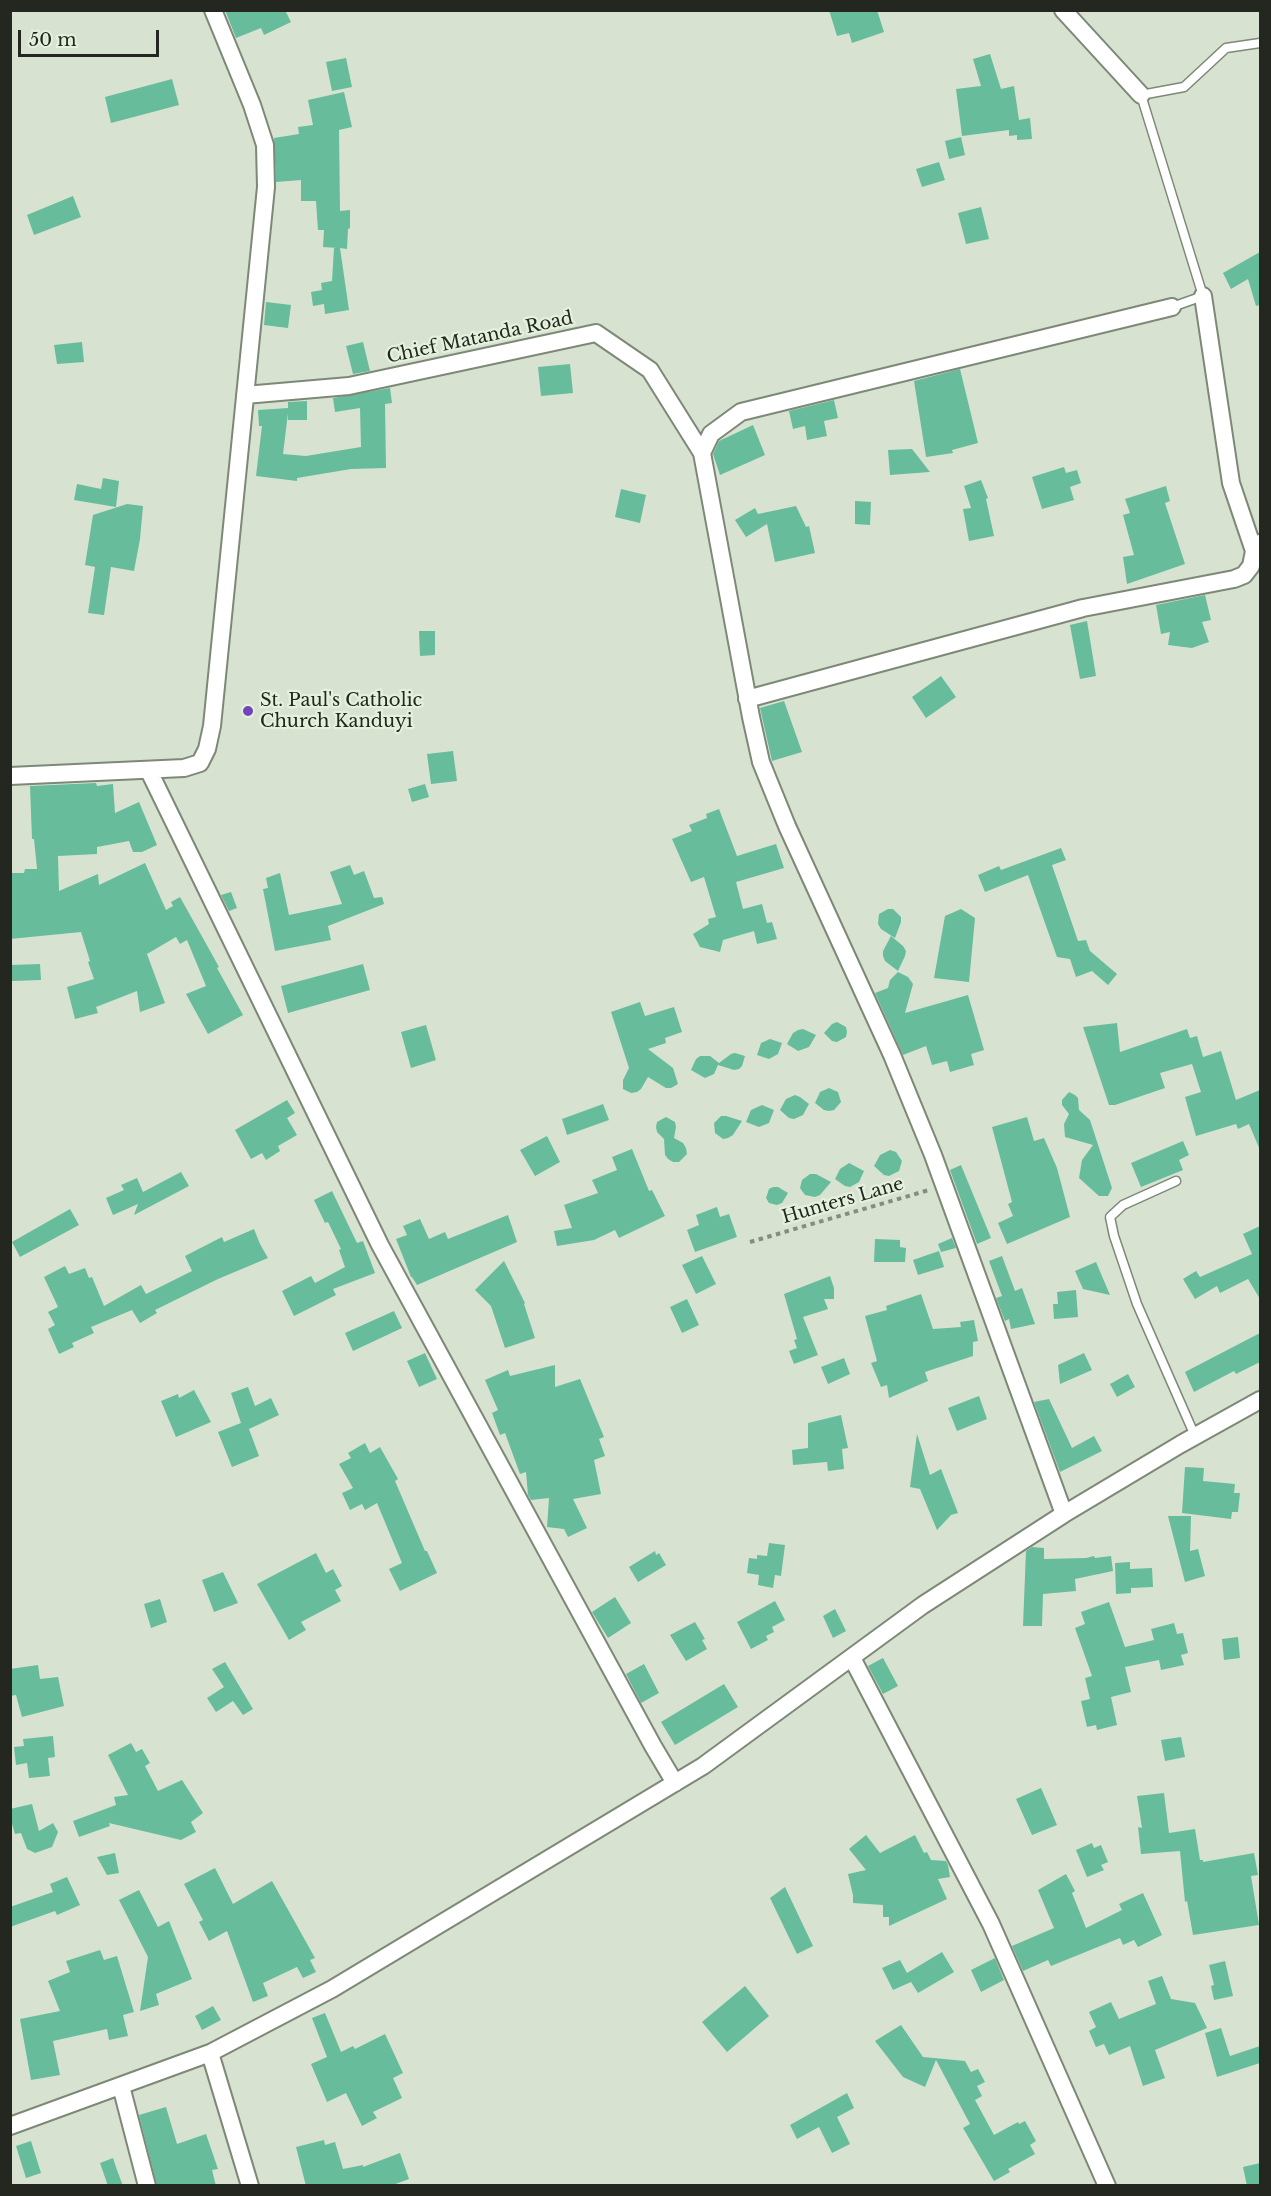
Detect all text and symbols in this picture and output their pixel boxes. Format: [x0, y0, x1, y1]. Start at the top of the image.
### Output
scale bar [21, 18, 162, 56]
text: 50 m [29, 29, 77, 51]
street label: Chief Matanda Road [385, 308, 575, 368]
place label: St. Paul's Catholic Church Kanduyi [260, 690, 422, 732]
marker: St. Paul's Catholic Church Kanduyi [241, 704, 255, 718]
street label: Hunters Lane [780, 1173, 906, 1229]

